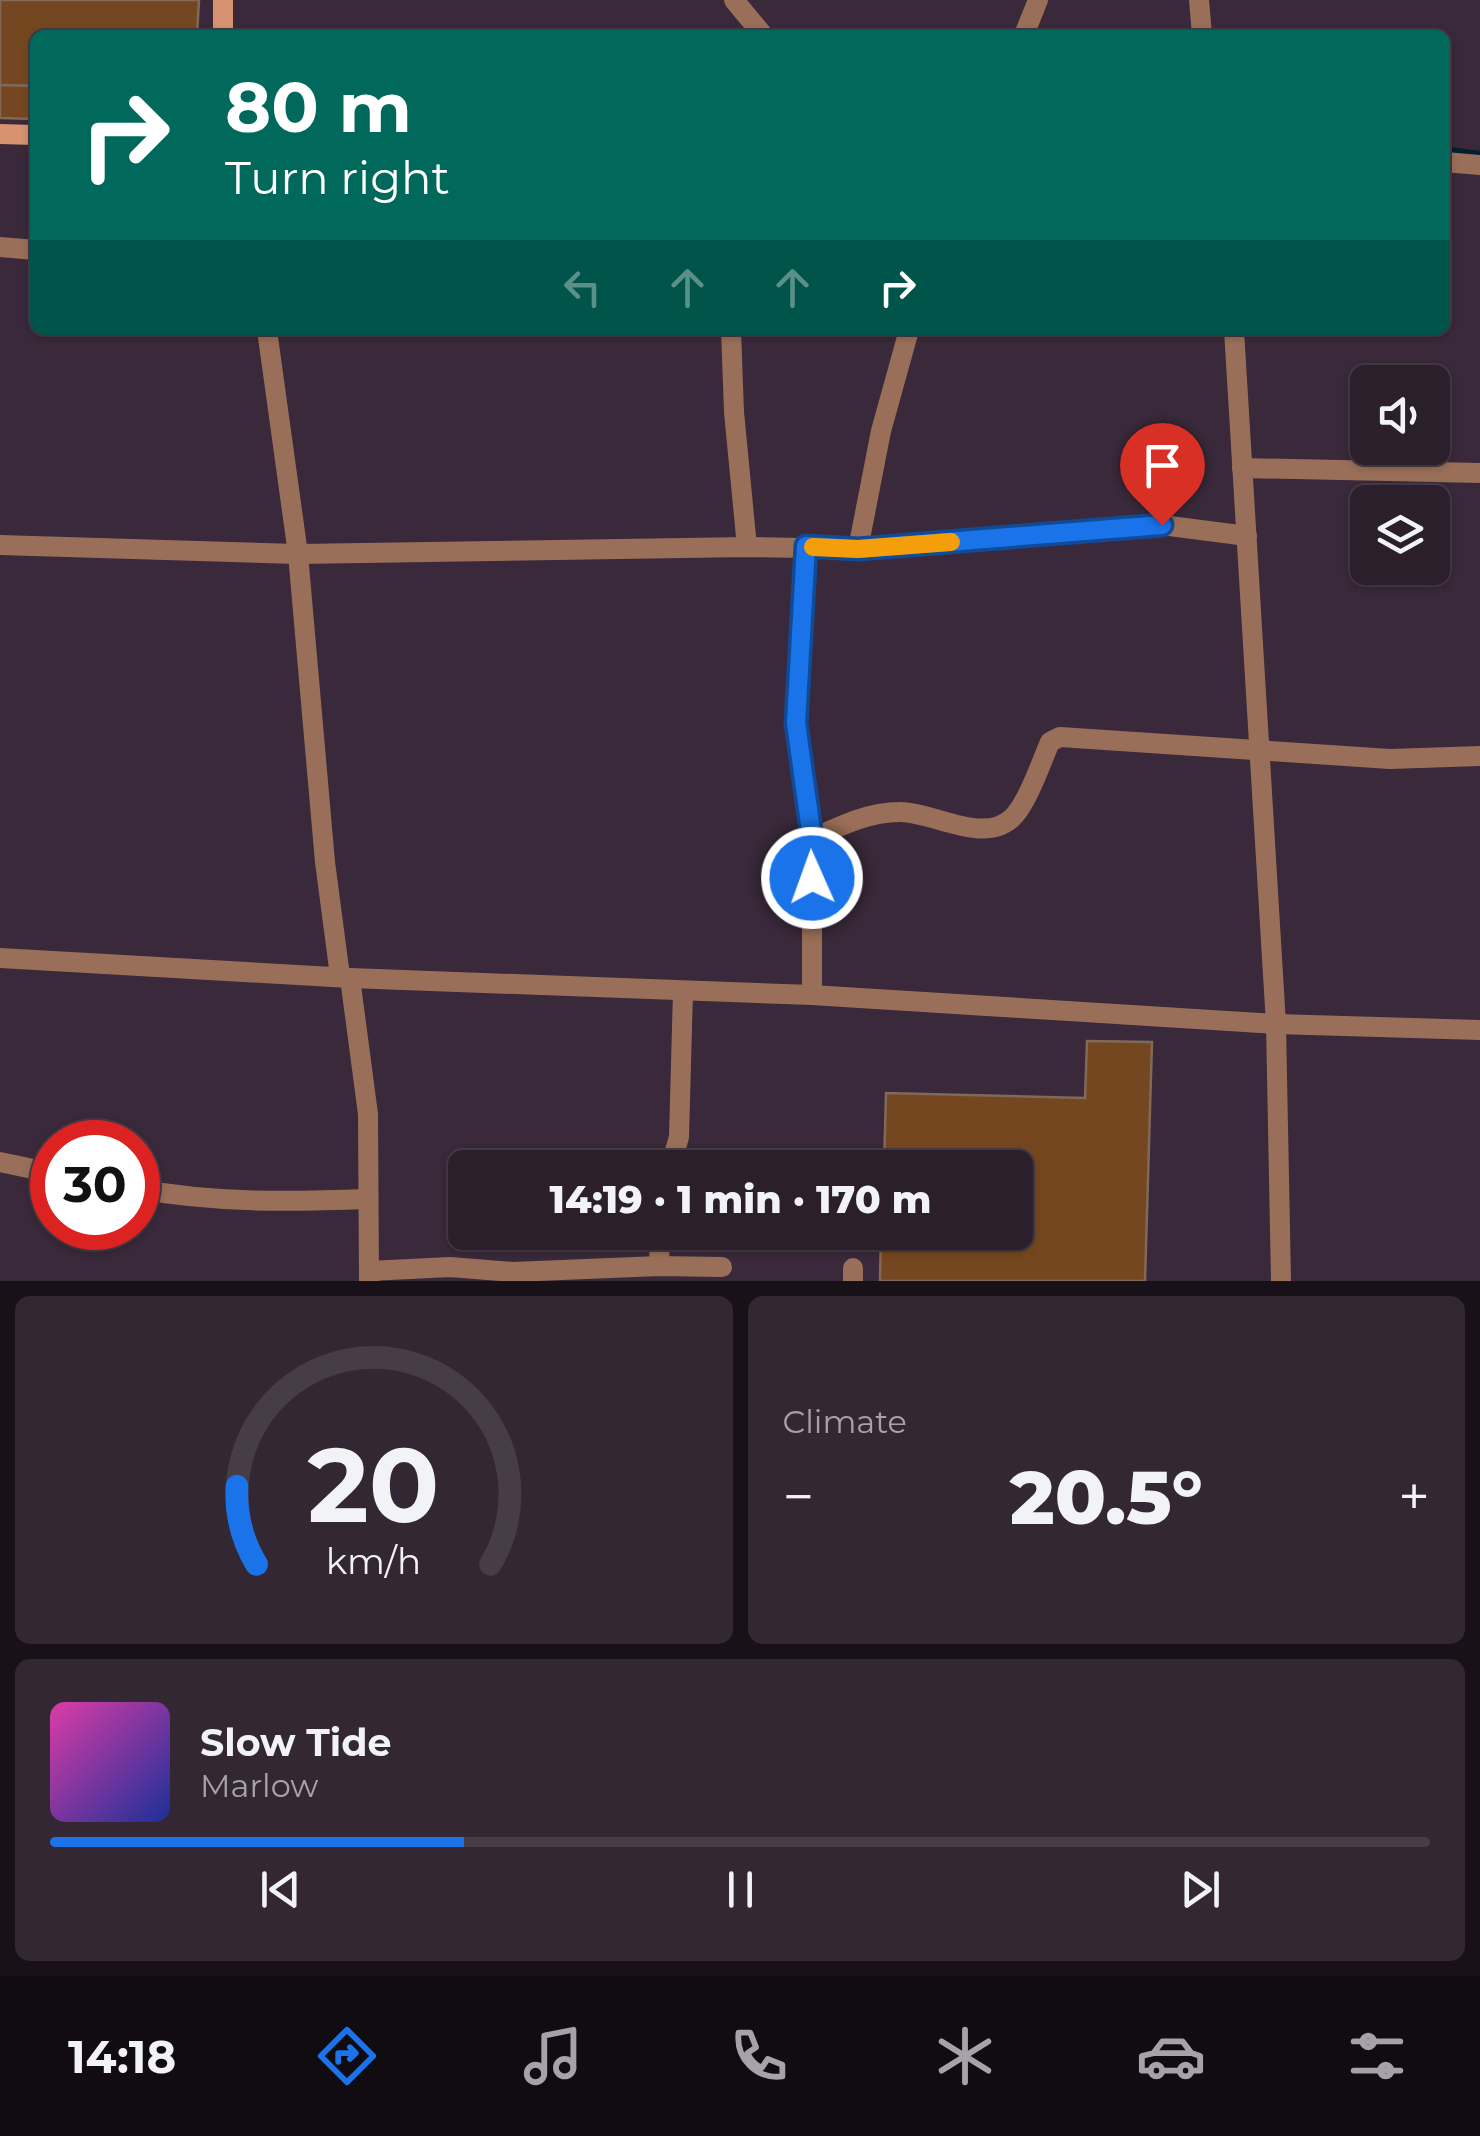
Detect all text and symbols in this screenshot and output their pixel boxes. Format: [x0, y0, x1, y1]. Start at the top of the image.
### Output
text: 80 m [225, 64, 412, 150]
icon: right [60, 70, 190, 200]
text: Turn right [225, 150, 450, 205]
icon: left [555, 260, 610, 315]
icon: ahead [660, 260, 715, 315]
icon: ahead [765, 260, 820, 315]
icon: right [870, 260, 925, 315]
map controls [1350, 365, 1450, 585]
button: sound [1350, 365, 1450, 465]
pin [1120, 423, 1205, 526]
icon: arrive [1135, 438, 1190, 493]
button: layers [1350, 485, 1450, 585]
position arrow [760, 826, 864, 930]
speed limit sign: 30 [30, 1120, 160, 1250]
text: 14:19 · 1 min · 170 m [550, 1176, 931, 1223]
text: Climate [783, 1402, 907, 1441]
text: 20 [308, 1421, 440, 1548]
text: 20.5° [1010, 1451, 1203, 1543]
text: − [783, 1463, 814, 1530]
text: + [1398, 1463, 1430, 1530]
text: km/h [326, 1539, 421, 1583]
text: Slow Tide [200, 1719, 392, 1766]
text: Marlow [200, 1766, 318, 1805]
icon: previous [253, 1862, 308, 1917]
icon: pause [713, 1862, 768, 1917]
icon: next [1173, 1862, 1228, 1917]
icon: directions [312, 2021, 382, 2091]
icon: music [518, 2021, 588, 2091]
icon: phone [724, 2021, 794, 2091]
icon: climate [930, 2021, 1000, 2091]
icon: car [1136, 2021, 1206, 2091]
icon: filters [1342, 2021, 1412, 2091]
text: 14:18 [68, 2029, 176, 2084]

